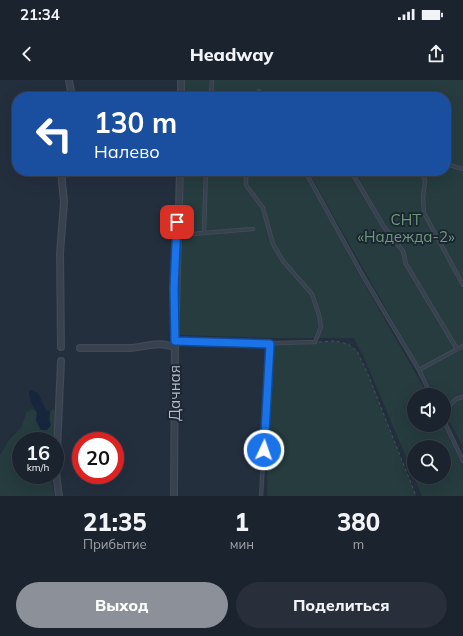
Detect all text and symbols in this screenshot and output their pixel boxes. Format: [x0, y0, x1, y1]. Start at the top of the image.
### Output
text: 21:34 [20, 5, 60, 24]
icon: back [16, 43, 38, 65]
text: Headway [190, 43, 273, 66]
icon: share [425, 43, 447, 65]
text: 130 m [94, 105, 177, 140]
icon: left [28, 108, 80, 160]
text: Налево [94, 140, 160, 163]
pin [160, 205, 194, 239]
park label: СНТ «Надежда-2» [357, 210, 455, 246]
icon: arrive [166, 211, 188, 233]
street label: Дачная [165, 365, 184, 421]
map controls [407, 388, 451, 484]
button: sound [407, 388, 451, 432]
position arrow [243, 429, 285, 471]
speed limit sign: 20 [72, 432, 124, 484]
text: 16 [26, 440, 50, 465]
button: search [407, 440, 451, 484]
text: km/h [27, 461, 49, 474]
text: 21:35 [83, 507, 147, 537]
text: 1 [235, 507, 249, 537]
text: 380 [337, 507, 380, 537]
text: Прибытие [83, 536, 147, 552]
text: мин [230, 536, 254, 552]
text: m [353, 536, 364, 552]
button: Выход [16, 582, 228, 628]
button: Поделиться [236, 582, 447, 628]

